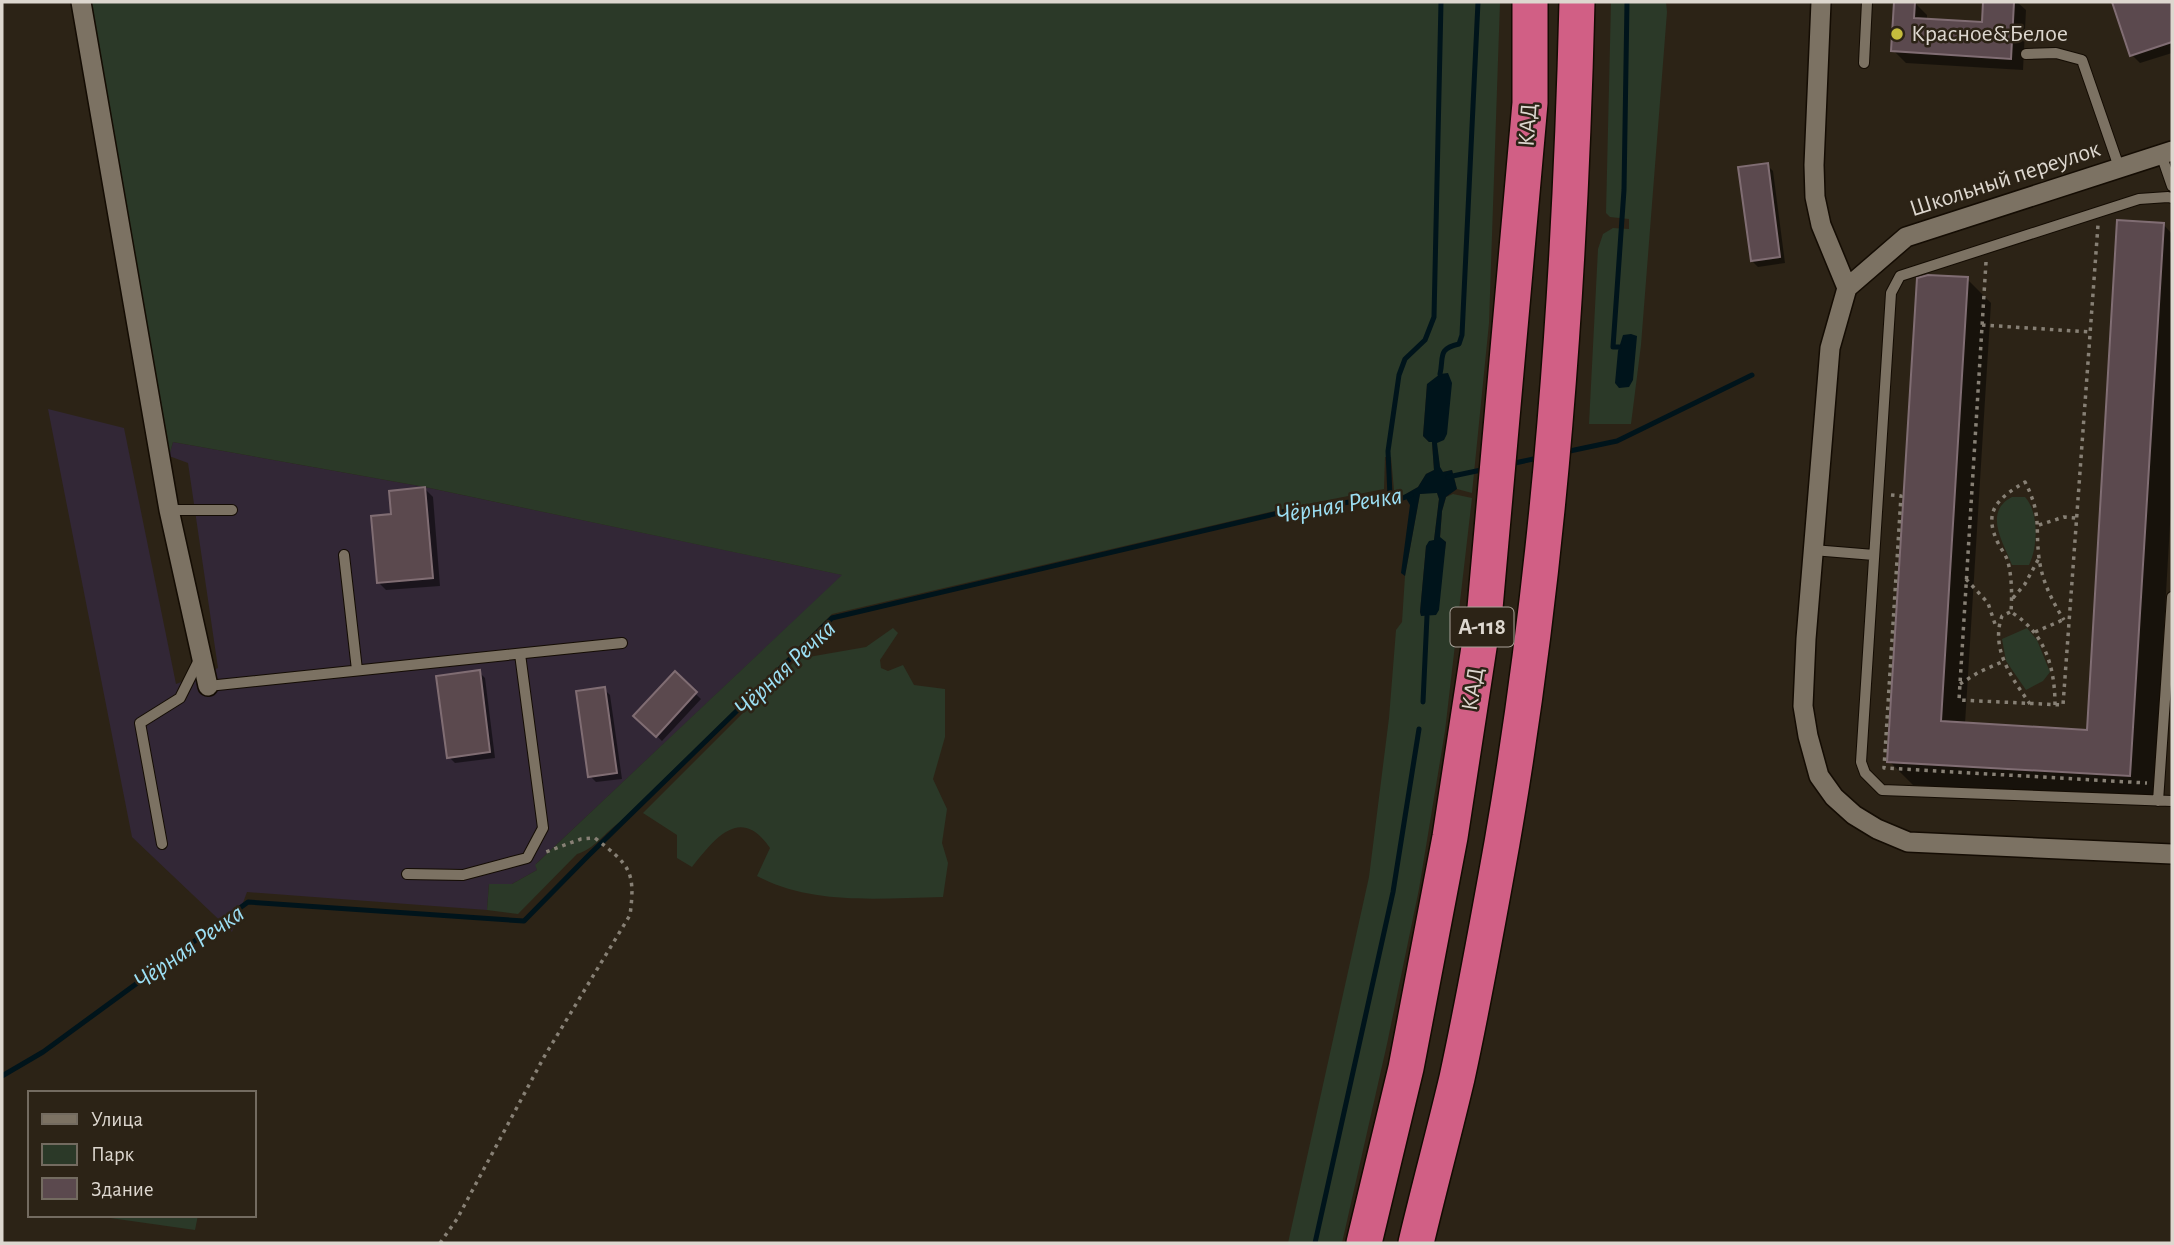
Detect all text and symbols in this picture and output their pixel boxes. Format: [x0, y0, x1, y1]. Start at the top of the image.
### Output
place label: Красное&Белое [1911, 22, 2068, 46]
marker: Красное&Белое [1889, 26, 1905, 42]
street label: КАД [1515, 102, 1541, 148]
street label: Школьный переулок [1907, 137, 2103, 221]
water label: Чёрная Речка [1274, 482, 1404, 528]
road number: А-118 [1450, 608, 1514, 646]
water label: Чёрная Речка [729, 615, 841, 721]
street label: КАД [1458, 666, 1488, 712]
water label: Чёрная Речка [129, 900, 249, 994]
legend [28, 1091, 256, 1217]
text: Улица [91, 1109, 144, 1130]
text: Парк [91, 1144, 135, 1165]
text: Здание [91, 1179, 154, 1200]

